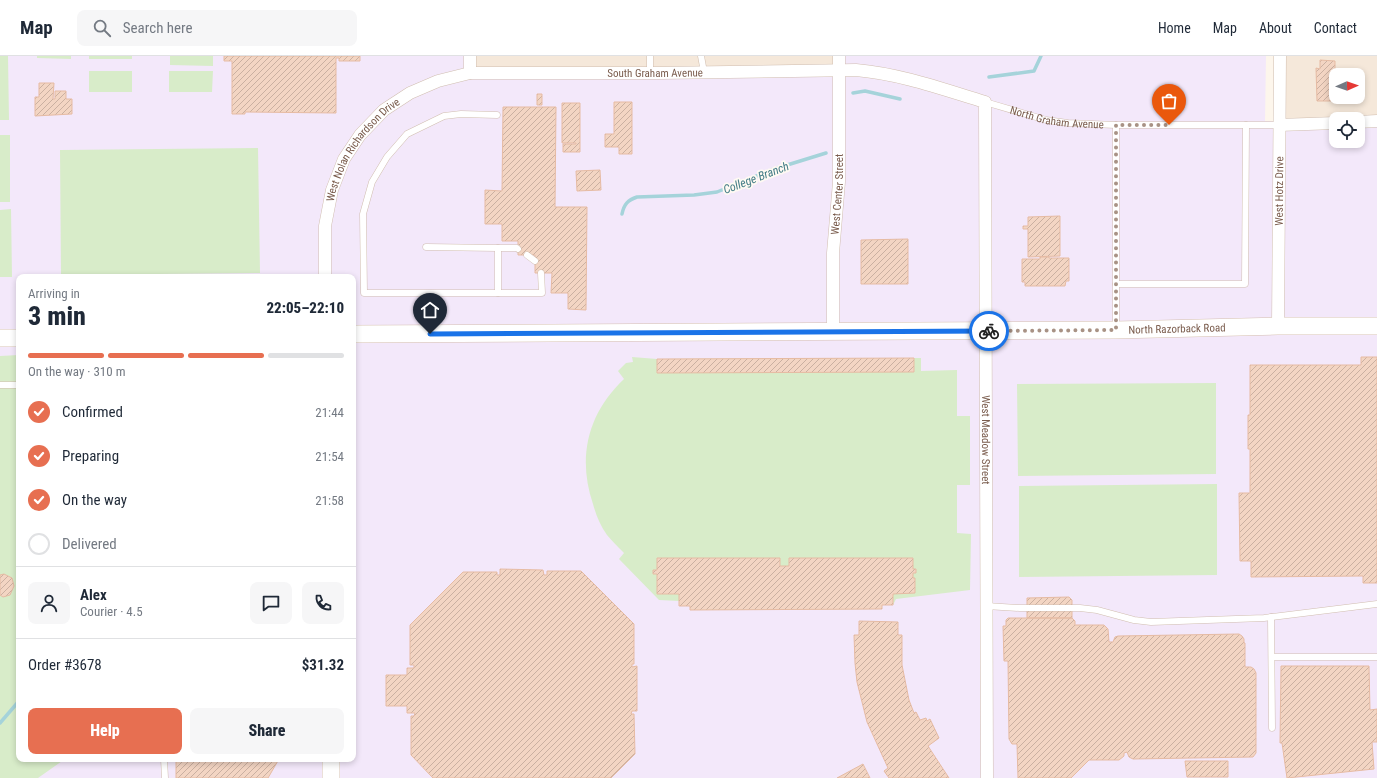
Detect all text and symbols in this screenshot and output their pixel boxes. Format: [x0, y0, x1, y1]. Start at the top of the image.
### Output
search box [77, 10, 357, 46]
text: Map [20, 16, 53, 39]
icon: search [91, 17, 113, 39]
text: Search here [123, 19, 193, 37]
text: Home [1158, 20, 1191, 36]
text: Map [1213, 20, 1237, 36]
text: About [1259, 20, 1292, 36]
text: Contact [1314, 20, 1357, 36]
street label: South Graham Avenue [607, 66, 703, 80]
north arrow [1329, 68, 1365, 104]
map controls [1329, 68, 1365, 148]
pin [1152, 84, 1186, 125]
icon: bag [1158, 90, 1180, 112]
street label: West Nolan Richardson Drive [323, 95, 402, 202]
street label: North Graham Avenue [1009, 103, 1104, 131]
button: locate [1329, 112, 1365, 148]
street label: West Center Street [828, 154, 846, 235]
street label: West Hotz Drive [1272, 156, 1286, 226]
water label: College Branch [721, 159, 791, 197]
text: Arriving in [28, 286, 80, 301]
pin [413, 293, 447, 334]
text: 22:05–22:10 [266, 299, 344, 317]
icon: home [419, 299, 441, 321]
text: 3 min [28, 301, 86, 331]
courier [969, 311, 1009, 351]
icon: bike [978, 320, 1000, 342]
street label: North Razorback Road [1128, 321, 1226, 336]
text: On the way · 310 m [28, 364, 125, 379]
street label: West Meadow Street [979, 395, 993, 485]
icon: check [28, 401, 50, 423]
text: Confirmed [62, 403, 123, 421]
text: 21:44 [315, 405, 344, 420]
icon: check [28, 445, 50, 467]
text: Preparing [62, 447, 119, 465]
text: 21:54 [315, 449, 344, 464]
icon: check [28, 489, 50, 511]
text: On the way [62, 491, 127, 509]
text: 21:58 [315, 493, 344, 508]
text: Delivered [62, 535, 117, 553]
button: person [28, 582, 70, 624]
button: chat [250, 582, 292, 624]
button: phone [302, 582, 344, 624]
text: Alex [80, 586, 107, 604]
text: Courier · 4.5 [80, 604, 143, 619]
text: Order #3678 [28, 656, 102, 674]
text: $31.32 [302, 656, 344, 674]
button: Help [28, 708, 182, 754]
button: Share [190, 708, 344, 754]

